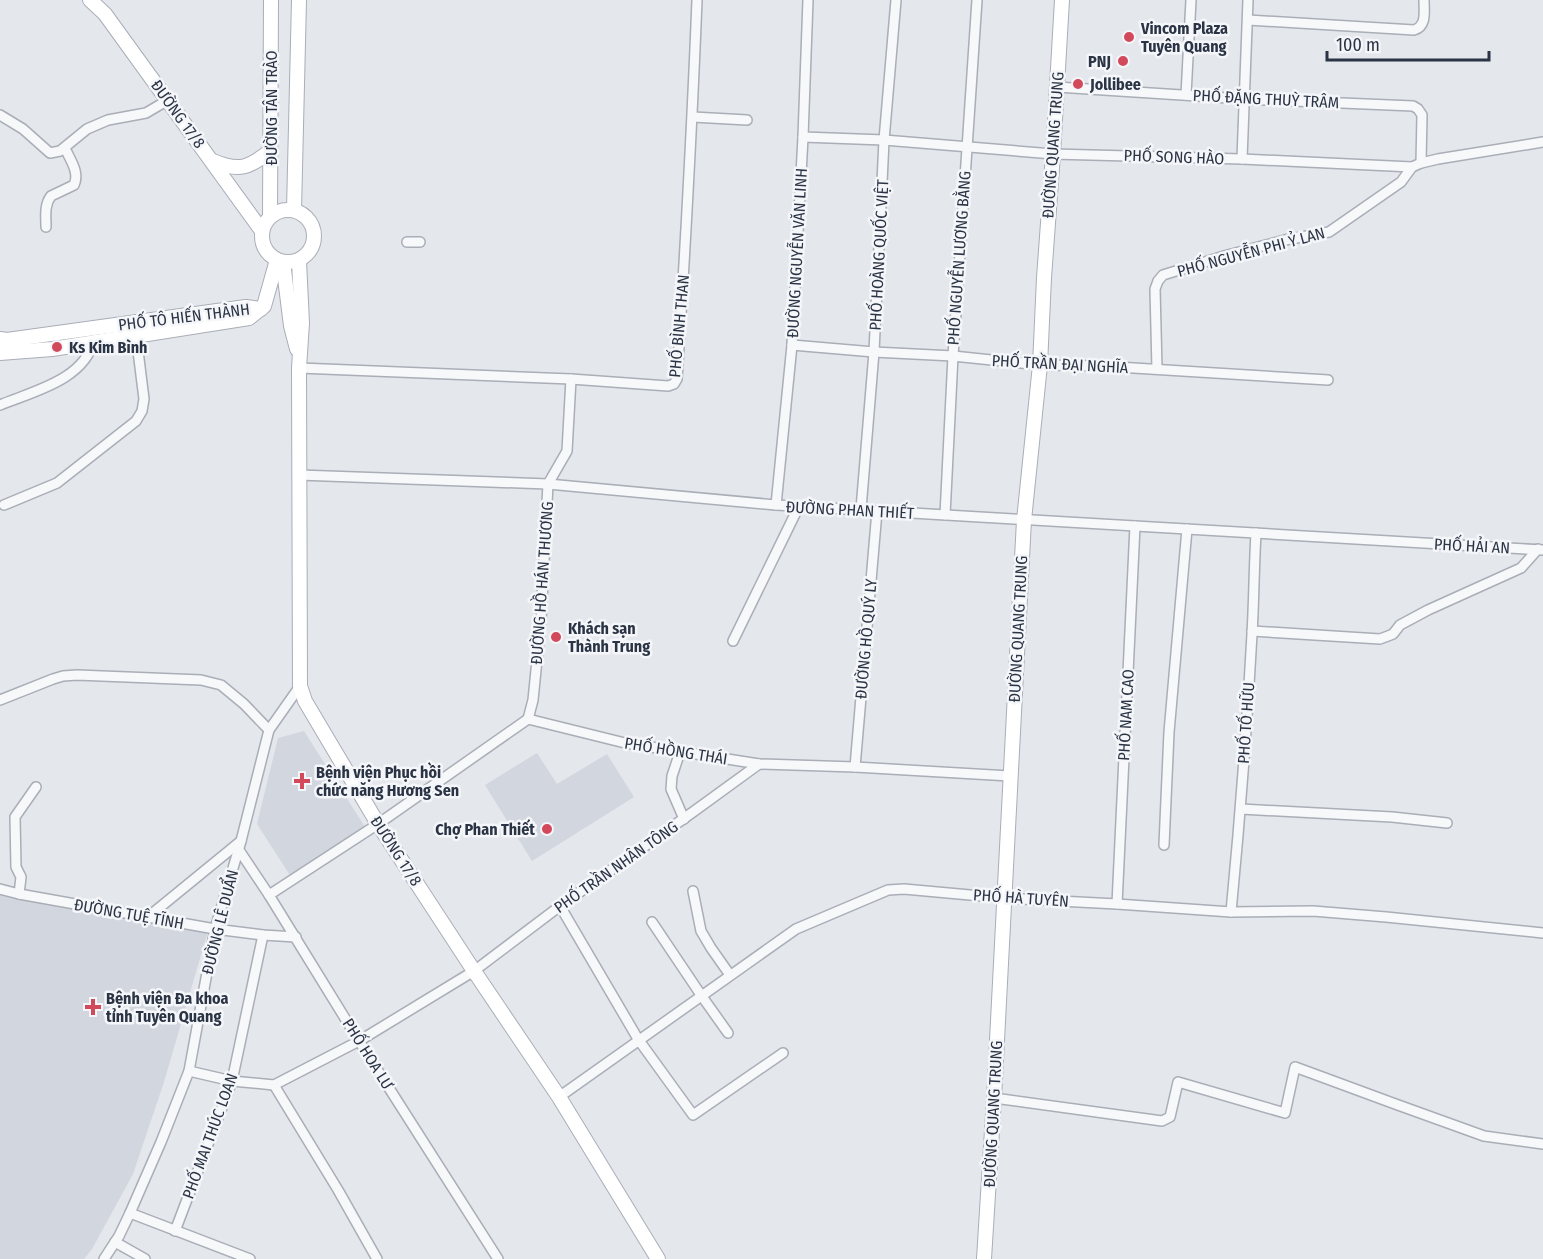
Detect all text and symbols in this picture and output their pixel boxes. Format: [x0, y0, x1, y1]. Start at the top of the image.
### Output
place label: Vincom Plaza Tuyên Quang [1140, 19, 1228, 56]
scale bar [1327, 24, 1489, 62]
marker: Vincom Plaza Tuyên Quang [1122, 30, 1136, 44]
text: 100 m [1336, 34, 1380, 56]
street label: ĐƯỜNG TÂN TRÀO [262, 50, 281, 166]
place label: PNJ [1088, 52, 1111, 71]
marker: PNJ [1116, 54, 1130, 68]
street label: ĐƯỜNG QUANG TRUNG [1038, 71, 1068, 219]
place label: Jollibee [1089, 75, 1141, 94]
street label: ĐƯỜNG 17/8 [147, 76, 209, 152]
marker: Jollibee [1071, 77, 1085, 91]
street label: PHỐ ĐẶNG THUỲ TRÂM [1192, 83, 1340, 112]
street label: PHỐ SONG HÀO [1123, 143, 1225, 168]
street label: ĐƯỜNG NGUYỄN VĂN LINH [781, 167, 811, 338]
street label: PHỐ NGUYỄN LƯƠNG BẰNG [940, 170, 975, 346]
street label: PHỐ HOÀNG QUỐC VIỆT [863, 178, 892, 331]
street label: PHỐ NGUYỄN PHI Ỷ LAN [1174, 220, 1327, 281]
street label: PHỐ BÌNH THAN [662, 273, 693, 378]
street label: PHỐ TÔ HIẾN THÀNH [117, 297, 251, 334]
place label: Ks Kim Bình [69, 338, 147, 357]
marker: Ks Kim Bình [50, 340, 64, 354]
street label: PHỐ TRẦN ĐẠI NGHĨA [991, 348, 1130, 377]
street label: ĐƯỜNG PHAN THIẾT [785, 495, 915, 523]
street label: ĐƯỜNG HỒ HÁN THƯƠNG [524, 501, 557, 665]
street label: PHỐ HẢI AN [1434, 532, 1511, 557]
street label: ĐƯỜNG QUANG TRUNG [1005, 555, 1031, 703]
street label: ĐƯỜNG HỒ QUÝ LY [848, 578, 881, 700]
place label: Khách sạn Thành Trung [568, 619, 650, 656]
marker: Khách sạn Thành Trung [549, 630, 563, 644]
street label: PHỐ NAM CAO [1111, 669, 1138, 761]
street label: PHỐ TỐ HỮU [1231, 681, 1258, 764]
street label: PHỐ HỒNG THÁI [623, 731, 729, 769]
place label: Bệnh viện Phục hồi chức năng Hương Sen [316, 762, 459, 800]
marker: Bệnh viện Phục hồi chức năng Hương Sen [293, 772, 311, 790]
street label: ĐƯỜNG 17/8 [366, 813, 426, 889]
street label: PHỐ TRẦN NHÂN TÔNG [549, 815, 682, 917]
place label: Chợ Phan Thiết [435, 819, 535, 839]
marker: Chợ Phan Thiết [540, 822, 554, 836]
street label: ĐƯỜNG LÊ DUẨN [196, 867, 242, 976]
street label: PHỐ HÀ TUYÊN [973, 882, 1070, 911]
street label: ĐƯỜNG TUỆ TĨNH [73, 895, 185, 933]
place label: Bệnh viện Đa khoa tỉnh Tuyên Quang [106, 989, 228, 1026]
marker: Bệnh viện Đa khoa tỉnh Tuyên Quang [84, 998, 102, 1016]
street label: PHỐ HOA LƯ [339, 1013, 400, 1093]
street label: ĐƯỜNG QUANG TRUNG [980, 1040, 1006, 1188]
street label: PHỐ MAI THÚC LOAN [176, 1070, 242, 1201]

